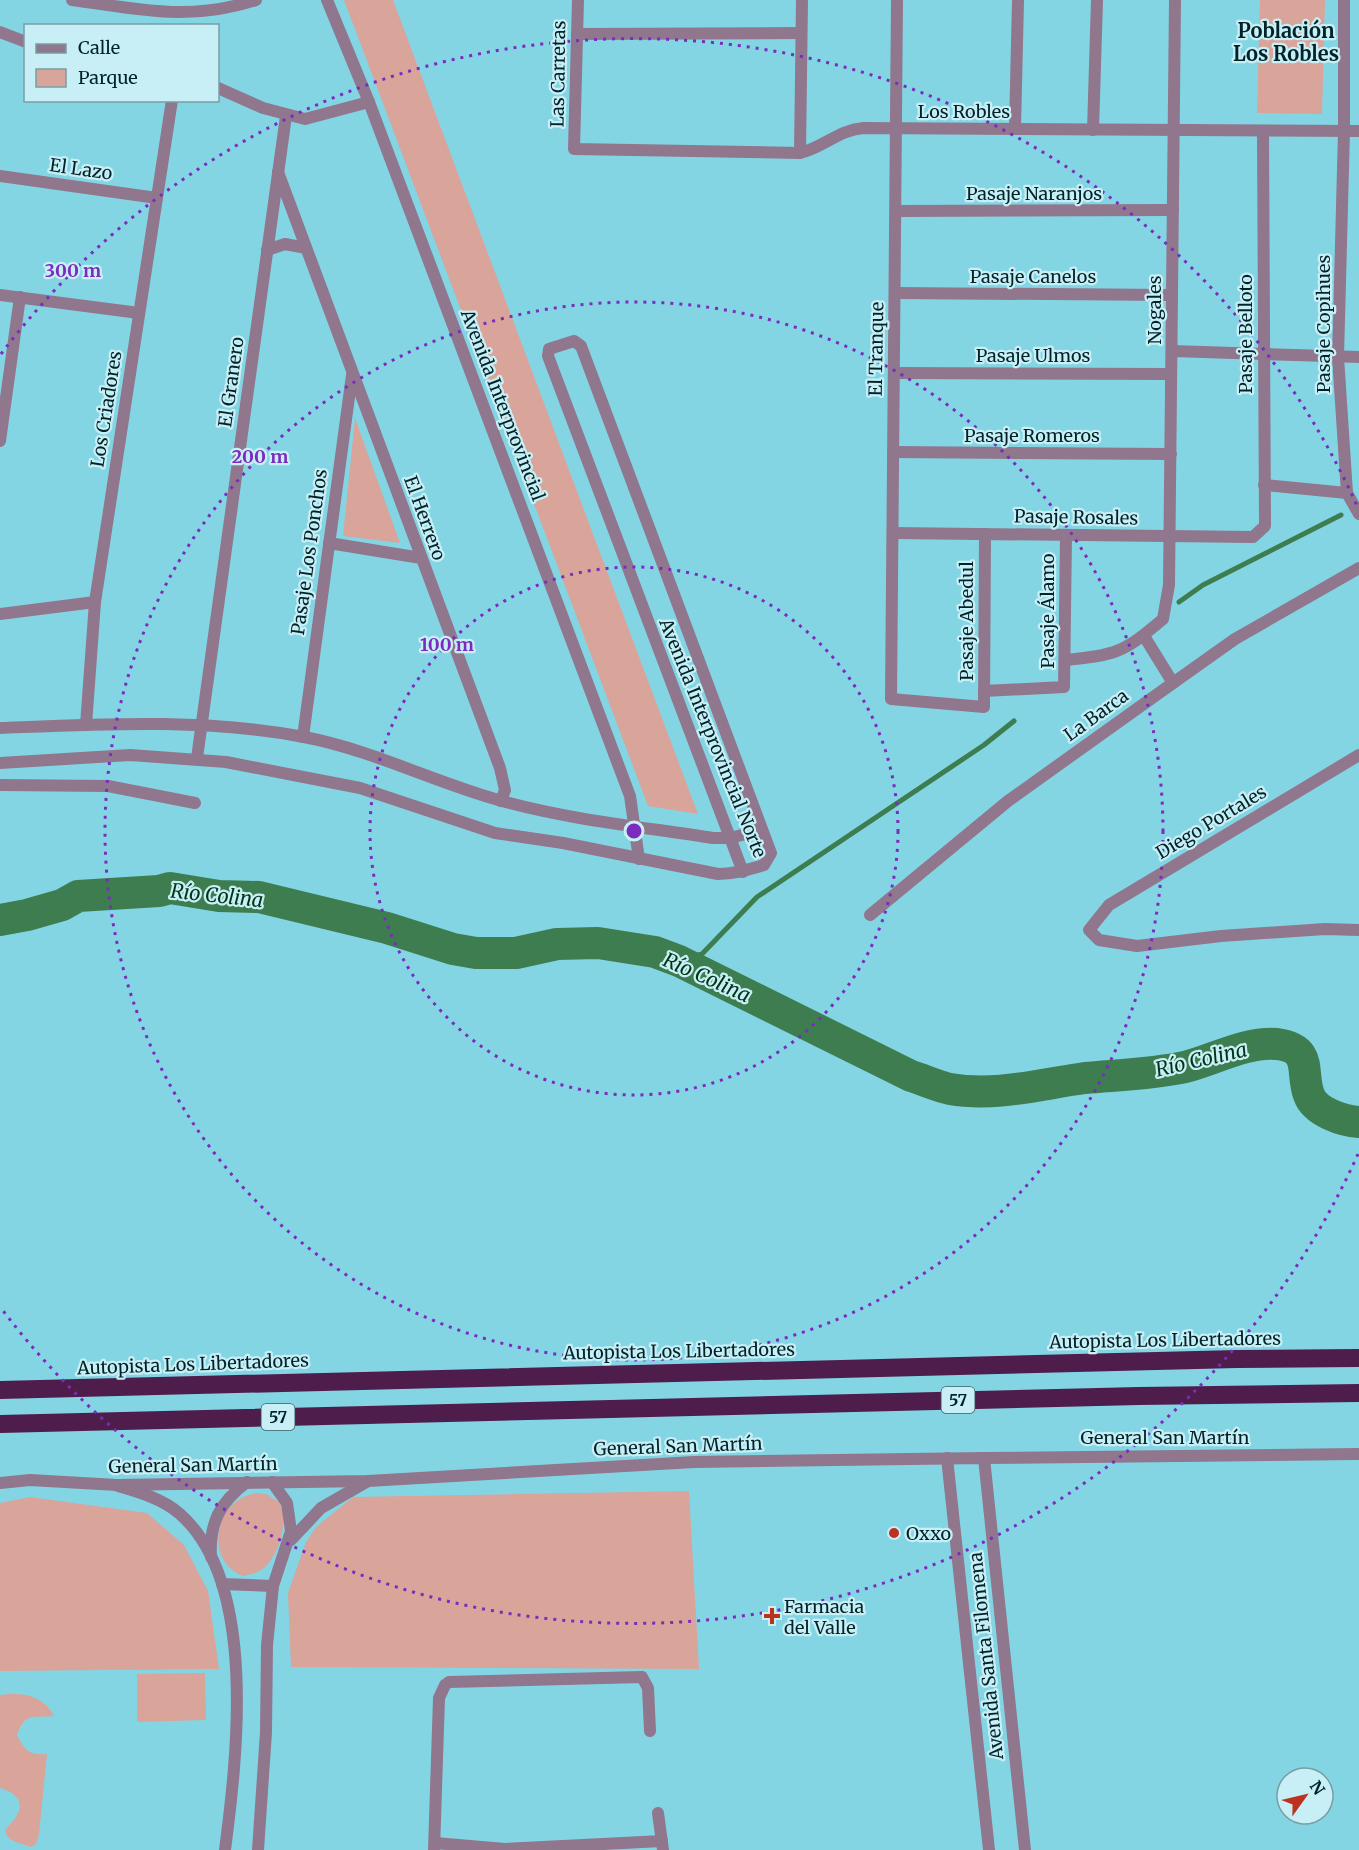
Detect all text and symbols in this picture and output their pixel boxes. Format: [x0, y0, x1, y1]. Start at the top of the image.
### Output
district label: Población Los Robles [1233, 18, 1339, 66]
street label: Las Carretas [546, 20, 570, 128]
legend [24, 24, 219, 102]
text: Calle [78, 36, 120, 59]
text: Parque [78, 66, 138, 89]
street label: Los Robles [918, 100, 1010, 123]
street label: El Lazo [48, 153, 114, 185]
street label: Pasaje Naranjos [966, 182, 1102, 205]
street label: Pasaje Copihues [1312, 255, 1335, 393]
text: 300 m [45, 259, 101, 282]
street label: Pasaje Canelos [970, 265, 1096, 288]
street label: Pasaje Belloto [1234, 274, 1257, 394]
street label: Nogales [1143, 275, 1166, 344]
street label: El Tranque [864, 301, 888, 397]
street label: Avenida Interprovincial [455, 305, 550, 504]
street label: El Granero [213, 335, 249, 429]
street label: Pasaje Ulmos [976, 344, 1091, 367]
street label: Los Criadores [85, 349, 127, 469]
street label: Pasaje Romeros [964, 424, 1100, 447]
text: 200 m [232, 445, 288, 468]
street label: Pasaje Los Ponchos [286, 467, 332, 637]
street label: El Herrero [399, 473, 451, 563]
street label: Pasaje Rosales [1014, 504, 1139, 530]
street label: Pasaje Álamo [1036, 553, 1059, 669]
street label: Pasaje Abedul [955, 561, 978, 681]
street label: Avenida Interprovincial Norte [654, 614, 772, 861]
text: 100 m [420, 633, 474, 656]
street label: La Barca [1059, 684, 1133, 746]
street label: Diego Portales [1152, 780, 1271, 864]
centre of rings [624, 821, 644, 841]
water label: Río Colina [169, 878, 265, 912]
water label: Río Colina [659, 947, 755, 1007]
water label: Río Colina [1153, 1036, 1249, 1082]
street label: Autopista Los Libertadores [1048, 1326, 1281, 1354]
street label: Autopista Los Libertadores [562, 1337, 795, 1365]
street label: Autopista Los Libertadores [76, 1348, 309, 1380]
road number: 57 [942, 1387, 974, 1413]
road number: 57 [262, 1404, 294, 1430]
street label: General San Martín [1080, 1426, 1250, 1449]
street label: General San Martín [593, 1432, 763, 1460]
street label: General San Martín [108, 1452, 278, 1478]
place label: Oxxo [906, 1522, 951, 1545]
marker: Oxxo [887, 1526, 901, 1540]
street label: Avenida Santa Filomena [964, 1551, 1008, 1762]
place label: Farmacia del Valle [784, 1595, 864, 1639]
marker: Farmacia del Valle [765, 1609, 779, 1623]
north arrow [1275, 1766, 1335, 1826]
text: N [1306, 1777, 1329, 1799]

